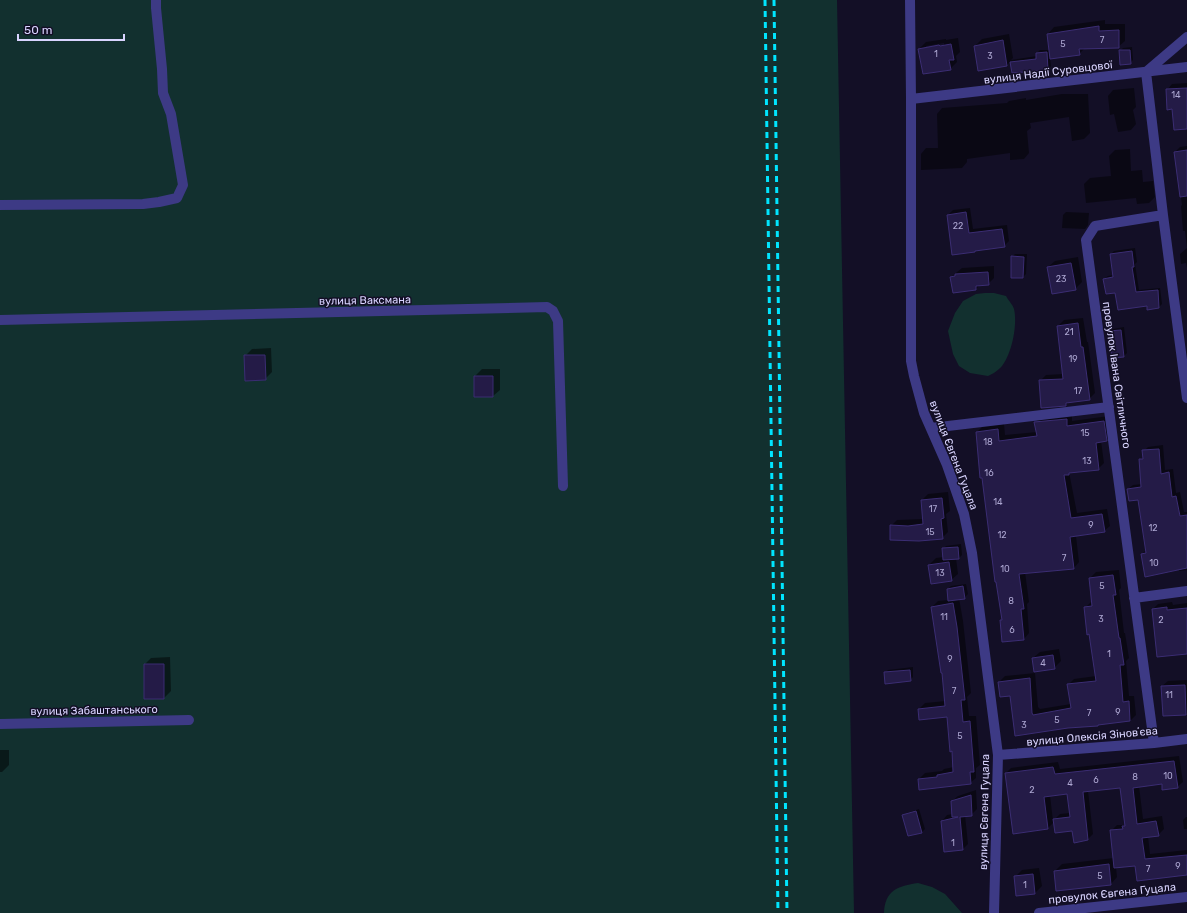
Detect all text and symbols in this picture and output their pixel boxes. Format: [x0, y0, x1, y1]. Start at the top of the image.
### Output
scale bar [18, 16, 124, 42]
text: 50 m [24, 23, 52, 37]
house number: 7 [1100, 35, 1105, 45]
house number: 5 [1060, 39, 1066, 49]
house number: 1 [934, 49, 938, 59]
house number: 3 [987, 51, 993, 61]
street label: вулиця Надії Суровцової [983, 58, 1114, 87]
house number: 14 [1171, 90, 1181, 100]
house number: 22 [953, 221, 963, 231]
house number: 23 [1056, 274, 1066, 284]
street label: вулиця Ваксмана [319, 293, 411, 308]
street label: провулок Івана Світличного [1100, 301, 1133, 449]
house number: 21 [1064, 327, 1074, 337]
house number: 19 [1068, 354, 1078, 364]
house number: 17 [1074, 386, 1083, 396]
street label: вулиця Євгена Гуцала [927, 399, 980, 512]
house number: 15 [1080, 428, 1090, 438]
house number: 18 [983, 437, 993, 447]
house number: 13 [1082, 456, 1092, 466]
house number: 16 [984, 468, 994, 478]
house number: 14 [993, 497, 1003, 507]
house number: 17 [929, 504, 938, 514]
house number: 9 [1088, 520, 1094, 530]
house number: 12 [1148, 523, 1158, 533]
house number: 15 [925, 527, 935, 537]
house number: 12 [997, 530, 1007, 540]
house number: 7 [1062, 553, 1067, 563]
house number: 10 [1149, 558, 1159, 568]
house number: 10 [1000, 564, 1010, 574]
house number: 13 [935, 568, 945, 578]
house number: 5 [1099, 581, 1105, 591]
house number: 8 [1008, 596, 1014, 606]
house number: 11 [940, 612, 948, 622]
house number: 3 [1098, 614, 1104, 624]
house number: 2 [1158, 615, 1164, 625]
house number: 6 [1009, 625, 1015, 635]
house number: 1 [1107, 649, 1111, 659]
house number: 9 [947, 654, 953, 664]
house number: 4 [1040, 658, 1046, 668]
house number: 7 [952, 686, 957, 696]
house number: 11 [1165, 690, 1173, 700]
street label: вулиця Забаштанського [30, 703, 158, 718]
house number: 9 [1115, 707, 1121, 717]
house number: 7 [1087, 708, 1092, 718]
house number: 5 [1054, 715, 1060, 725]
house number: 3 [1021, 720, 1027, 730]
street label: вулиця Олексія Зіновʼєва [1026, 724, 1158, 749]
house number: 5 [957, 731, 963, 741]
street label: вулиця Євгена Гуцала [977, 754, 992, 870]
house number: 10 [1163, 771, 1173, 781]
house number: 8 [1132, 772, 1138, 782]
house number: 6 [1093, 775, 1099, 785]
house number: 4 [1067, 778, 1073, 788]
house number: 2 [1029, 785, 1035, 795]
house number: 1 [951, 838, 955, 848]
house number: 9 [1175, 861, 1181, 871]
house number: 7 [1146, 864, 1151, 874]
house number: 5 [1097, 871, 1103, 881]
house number: 1 [1023, 880, 1027, 890]
street label: провулок Євгена Гуцала [1048, 880, 1176, 907]

